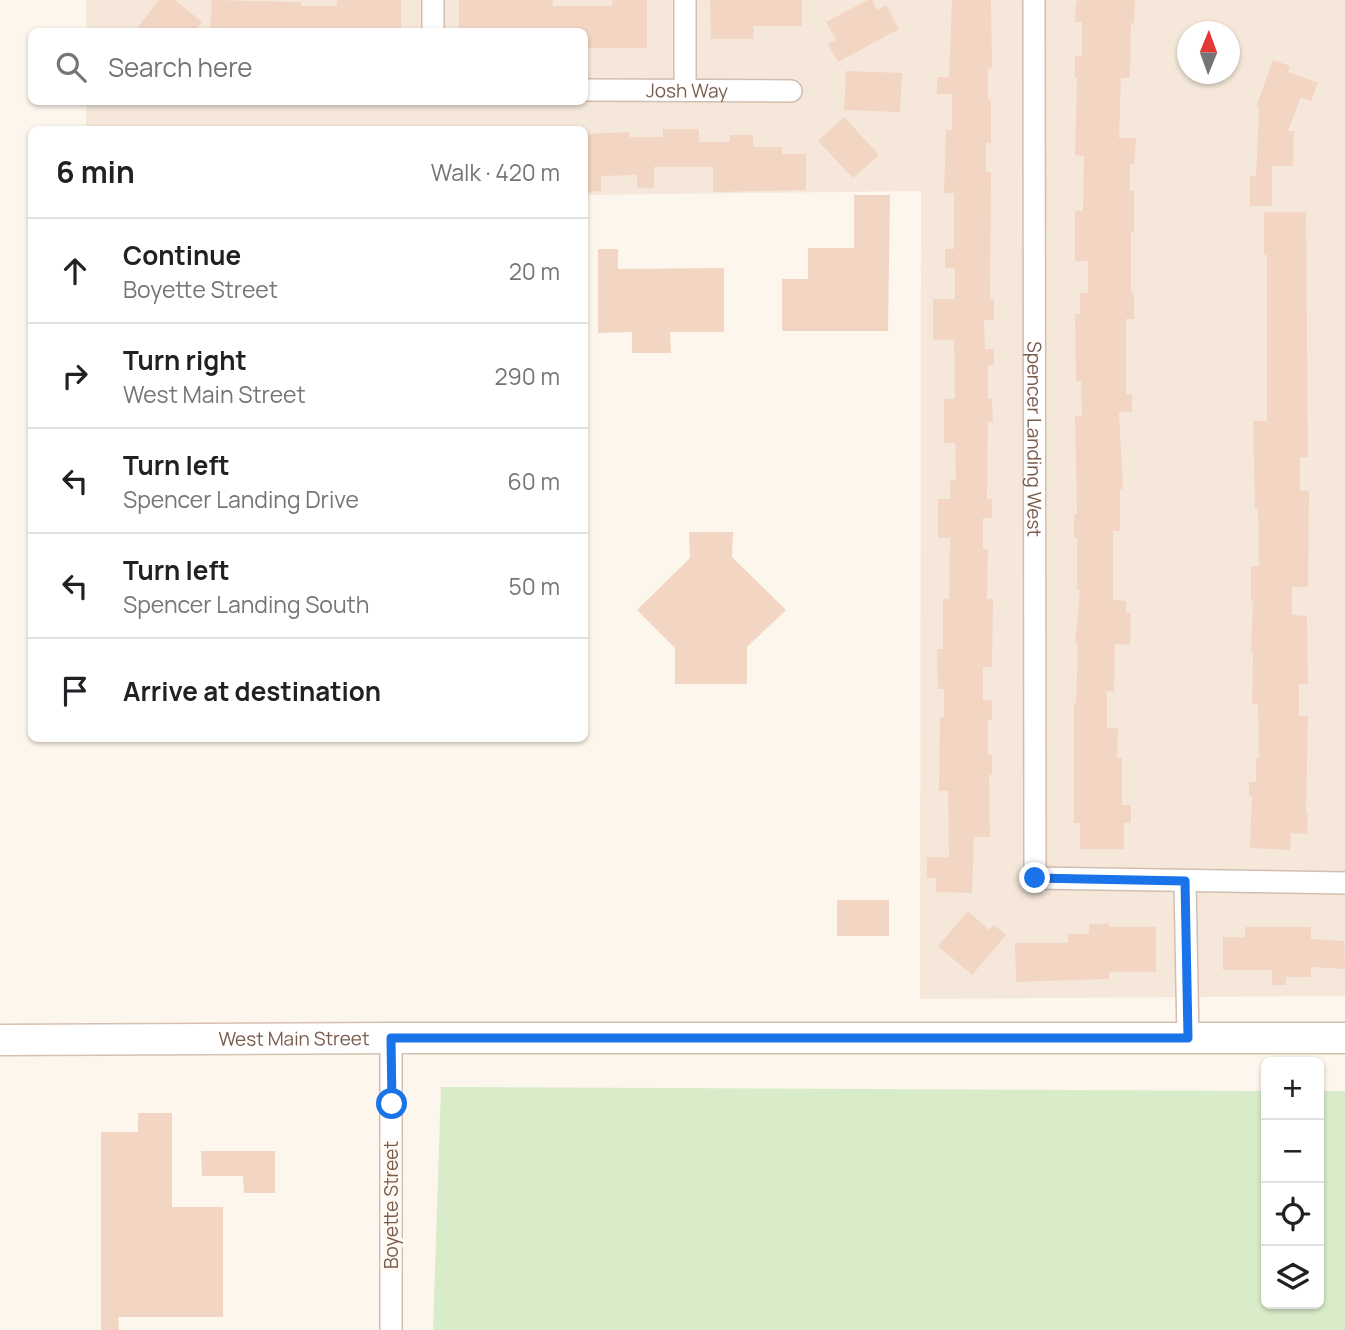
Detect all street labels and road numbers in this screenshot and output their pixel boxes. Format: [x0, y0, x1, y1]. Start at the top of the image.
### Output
street label: Josh Way [646, 77, 728, 104]
street label: Spencer Landing West [1021, 341, 1048, 537]
street label: West Main Street [218, 1025, 370, 1052]
street label: Boyette Street [378, 1141, 404, 1269]

